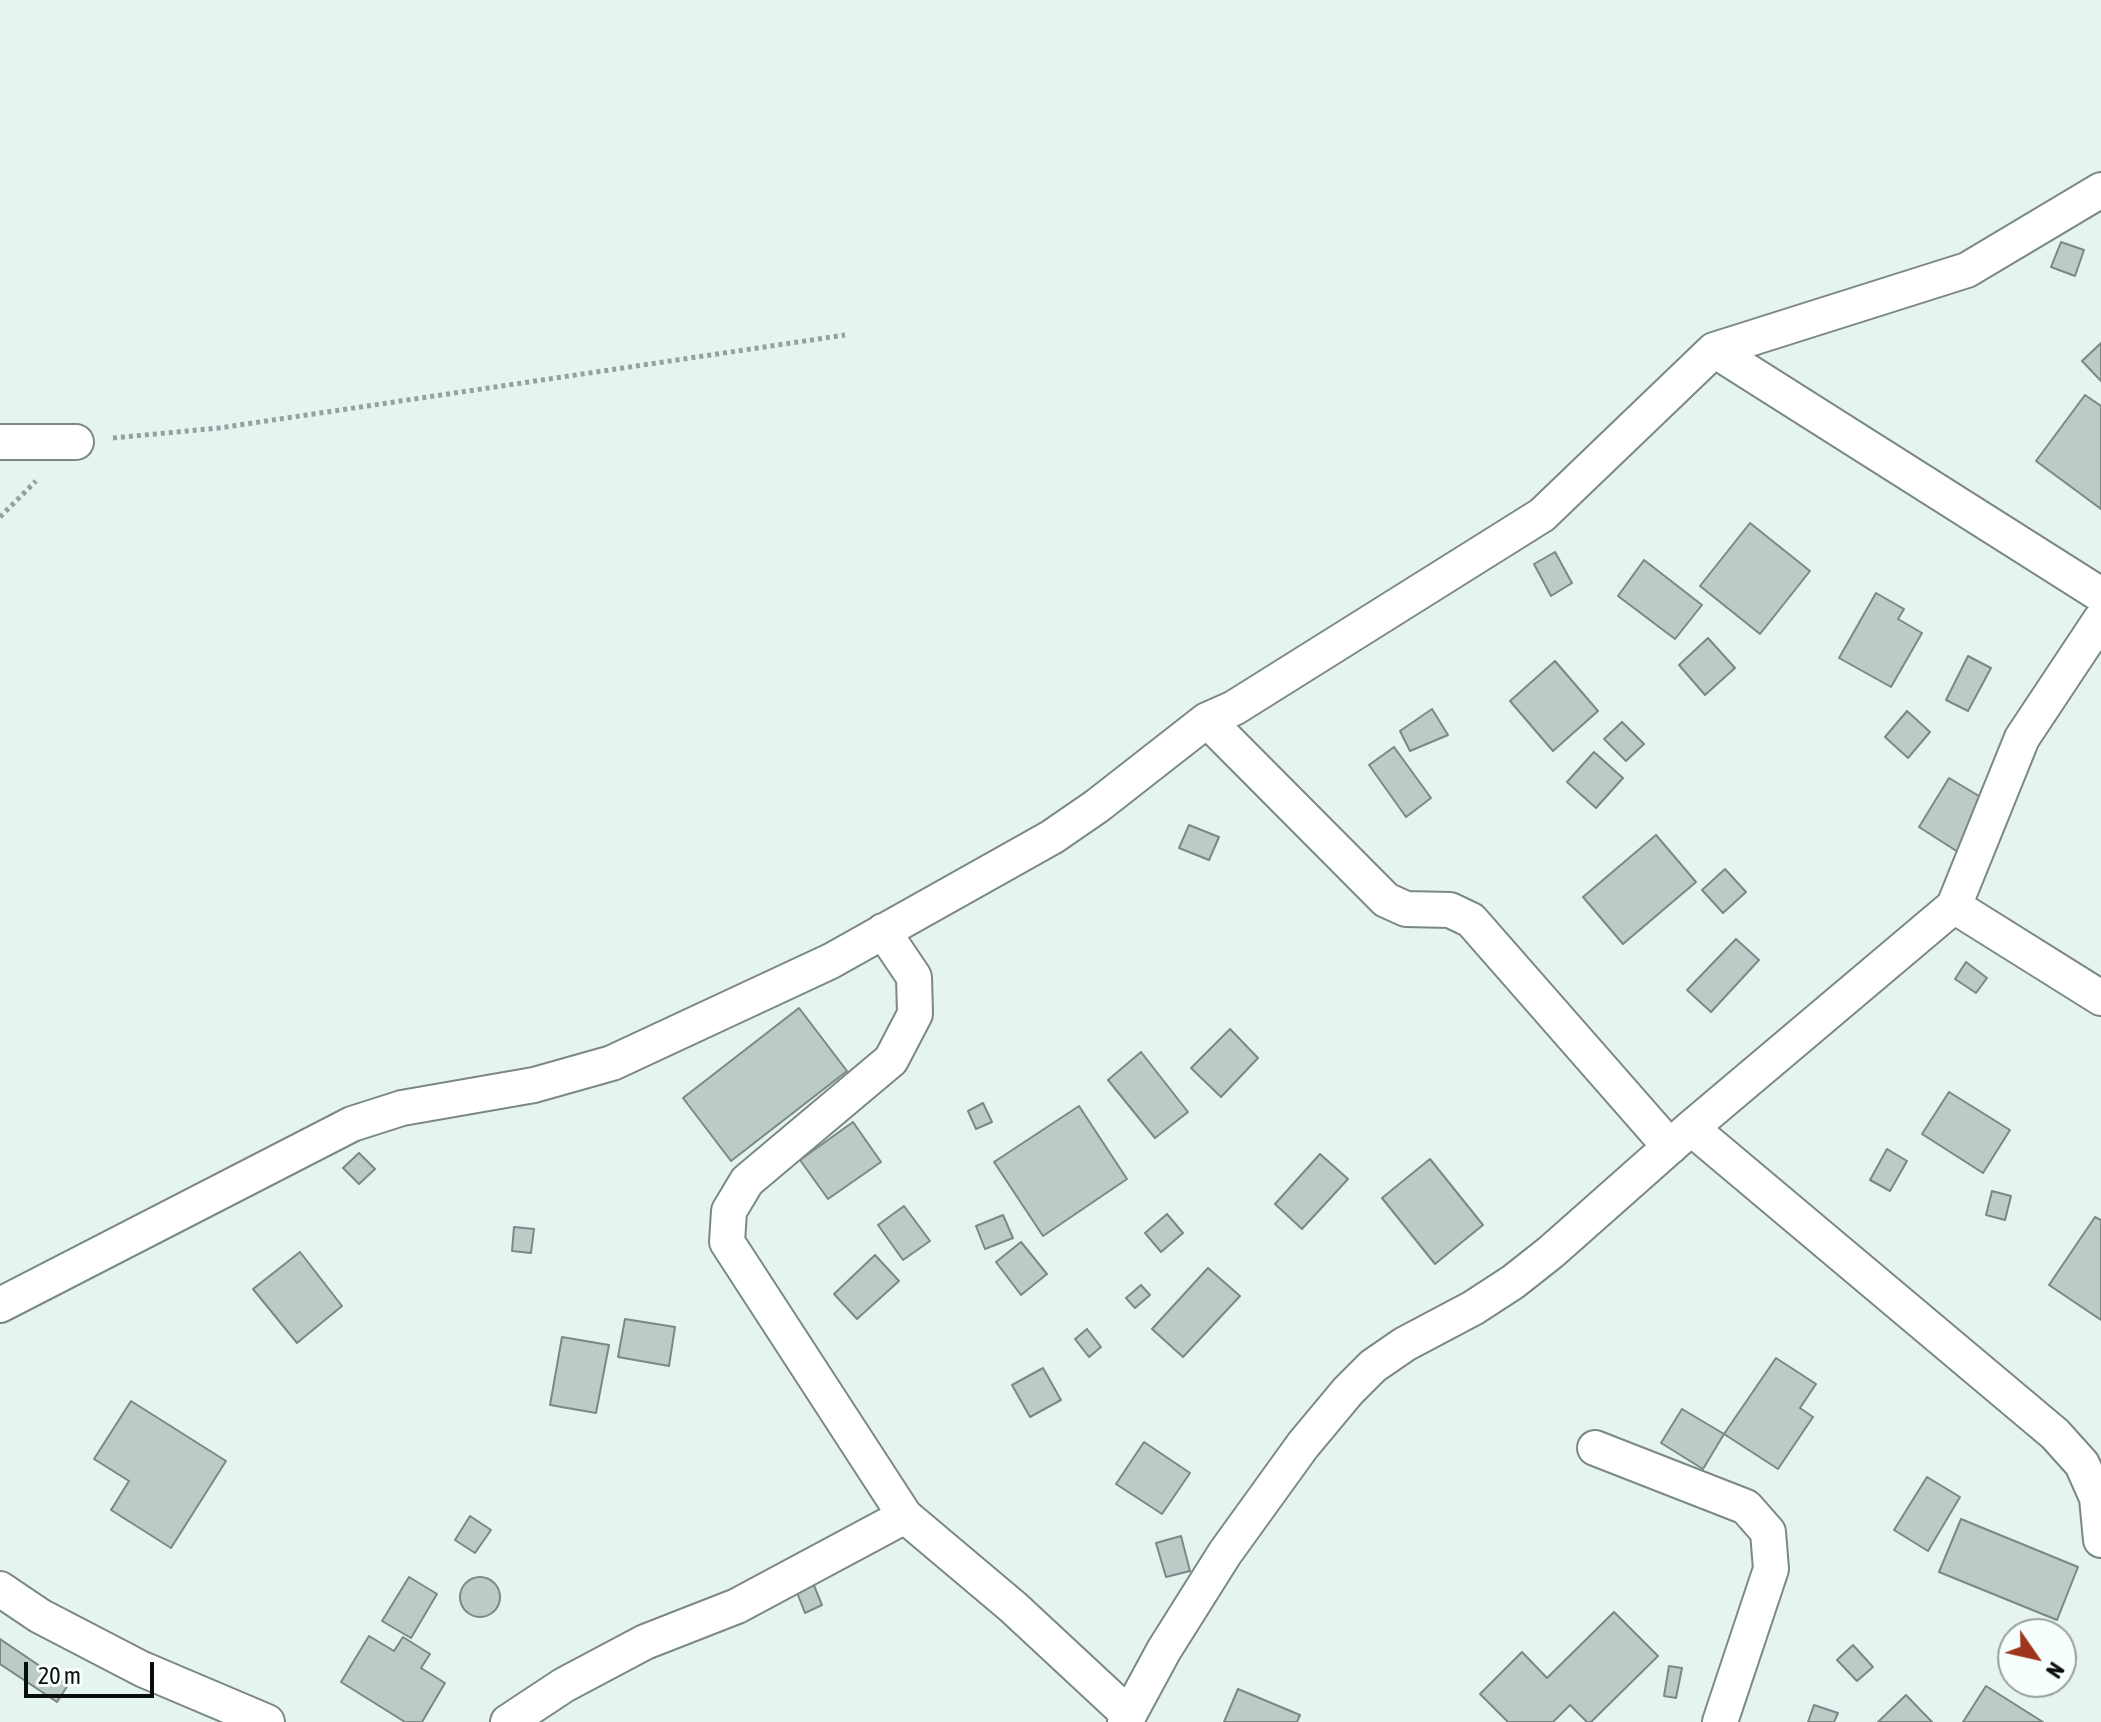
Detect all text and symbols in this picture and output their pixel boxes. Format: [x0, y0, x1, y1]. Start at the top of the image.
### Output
north arrow [1997, 1618, 2077, 1698]
scale bar [28, 1646, 158, 1696]
text: N [2041, 1658, 2070, 1683]
text: 20 m [38, 1662, 81, 1689]

